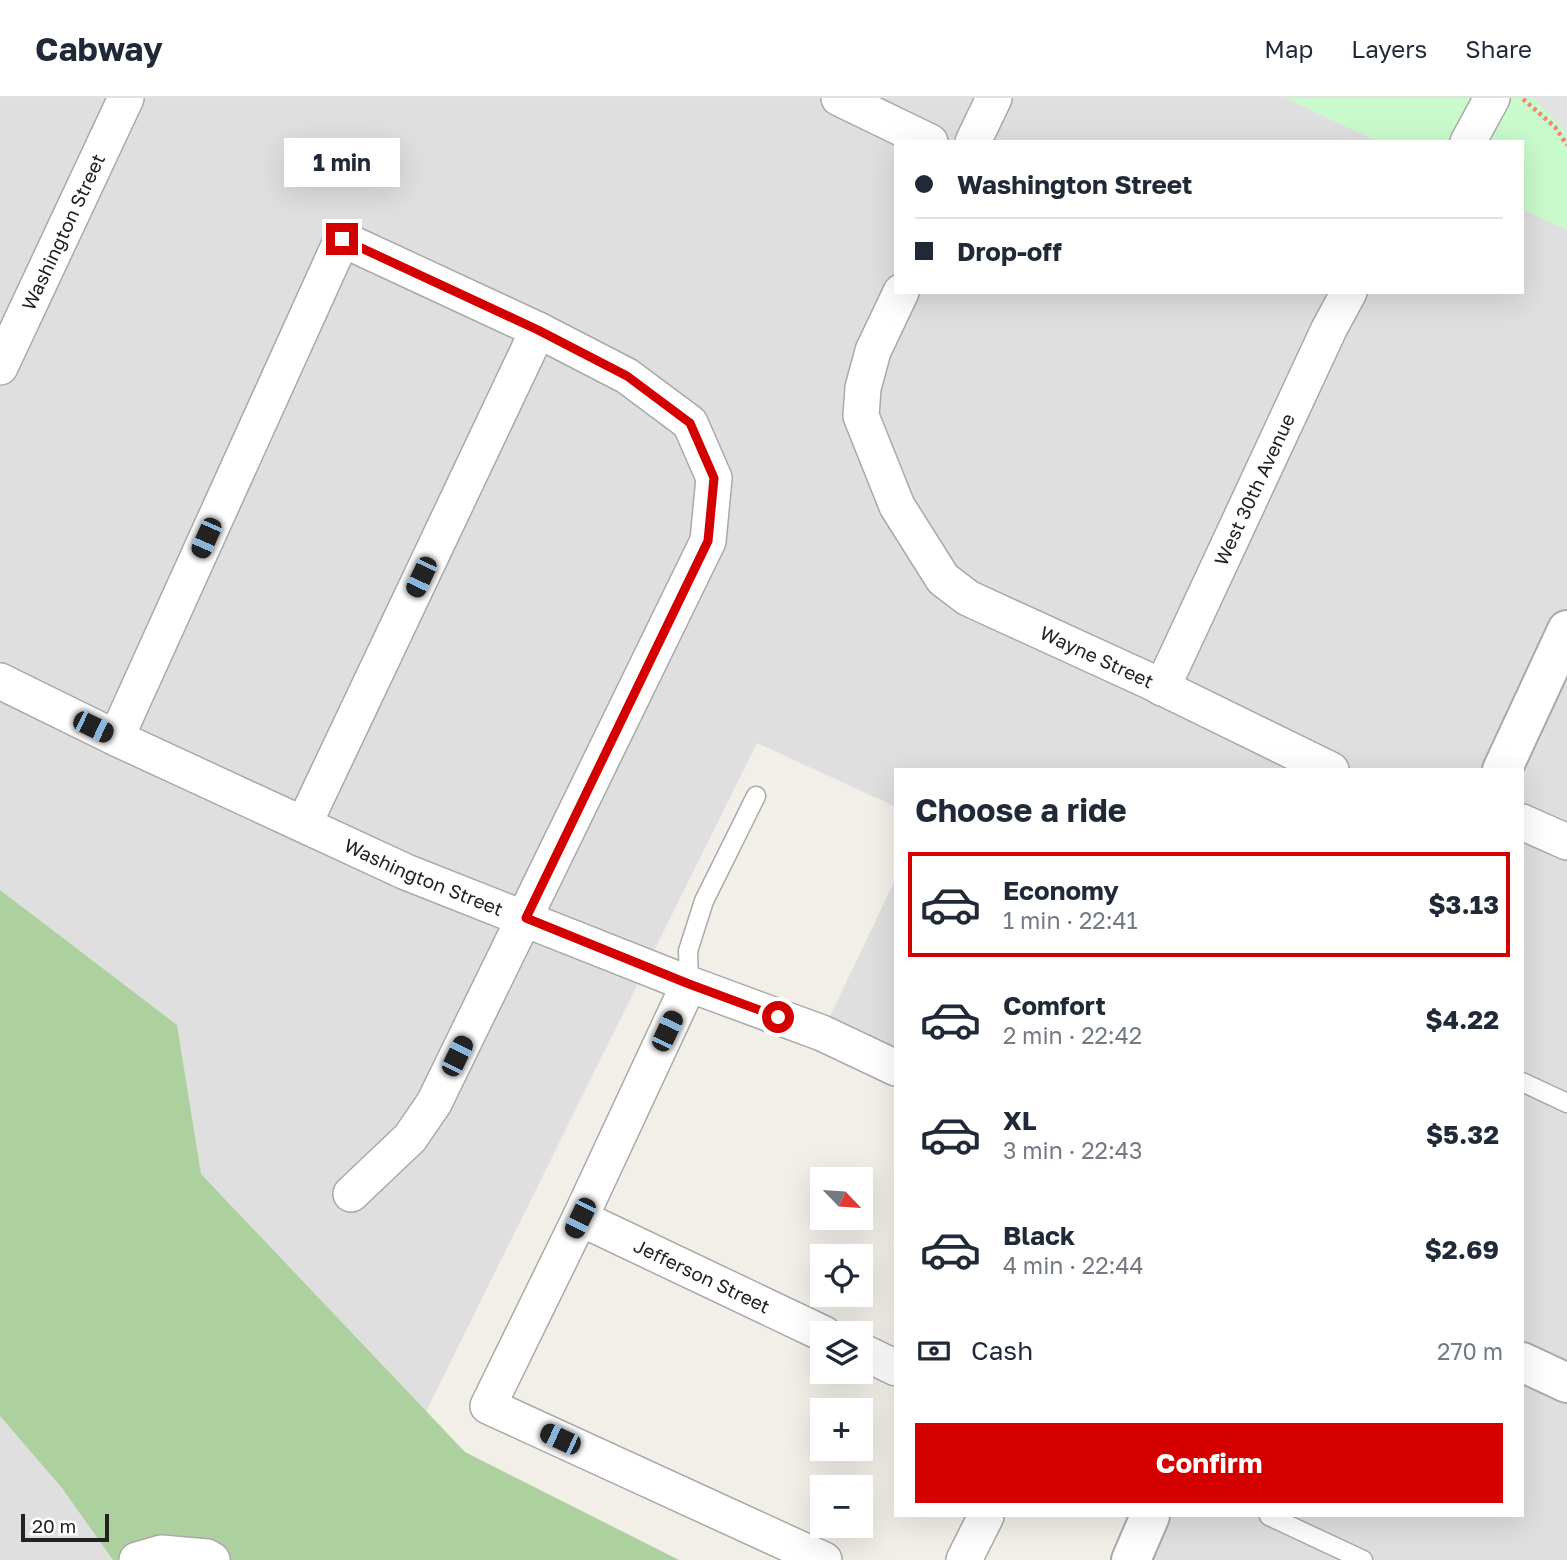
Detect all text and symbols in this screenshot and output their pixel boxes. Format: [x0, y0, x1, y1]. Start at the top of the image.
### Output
text: Cabway [35, 29, 163, 68]
text: Map [1264, 34, 1313, 63]
text: Layers [1351, 34, 1427, 63]
text: Share [1465, 34, 1532, 63]
callout: 1 min [284, 138, 400, 186]
text: 1 min [313, 148, 371, 176]
street label: Washington Street [16, 150, 109, 314]
text: Washington Street [957, 169, 1192, 200]
route end [326, 223, 358, 255]
text: Drop-off [957, 236, 1062, 267]
street label: West 30th Avenue [1209, 410, 1299, 569]
car [188, 515, 225, 561]
car [403, 554, 440, 600]
street label: Wayne Street [1037, 621, 1158, 692]
car [70, 708, 117, 746]
text: Choose a ride [915, 791, 1127, 829]
street label: Washington Street [341, 833, 507, 920]
icon: car [919, 873, 982, 936]
text: Economy [1003, 875, 1119, 906]
text: $3.13 [1428, 889, 1499, 920]
text: 1 min · 22:41 [1003, 906, 1138, 934]
icon: car [919, 988, 982, 1051]
text: Comfort [1003, 990, 1106, 1021]
route start [762, 1001, 794, 1033]
text: $4.22 [1425, 1004, 1499, 1035]
car [649, 1008, 686, 1054]
text: 2 min · 22:42 [1003, 1021, 1142, 1049]
car [439, 1033, 476, 1079]
icon: car [919, 1103, 982, 1166]
text: XL [1003, 1105, 1037, 1136]
text: $5.32 [1426, 1119, 1499, 1150]
text: 3 min · 22:43 [1003, 1136, 1142, 1164]
north arrow [810, 1167, 873, 1230]
map controls [810, 1167, 873, 1538]
car [562, 1195, 599, 1241]
icon: car [919, 1218, 982, 1281]
text: Black [1003, 1220, 1075, 1251]
street label: Jefferson Street [630, 1233, 774, 1318]
text: $2.69 [1424, 1234, 1499, 1265]
button: locate [810, 1244, 873, 1307]
text: 4 min · 22:44 [1003, 1251, 1143, 1279]
button: layers [810, 1321, 873, 1384]
icon: cash [915, 1332, 953, 1370]
text: Cash [971, 1335, 1033, 1366]
text: 270 m [1437, 1337, 1503, 1365]
button: + [810, 1398, 873, 1461]
car [537, 1421, 584, 1457]
button: Confirm [915, 1423, 1503, 1503]
button: − [810, 1475, 873, 1538]
scale bar [21, 1511, 108, 1543]
text: 20 m [32, 1514, 76, 1537]

